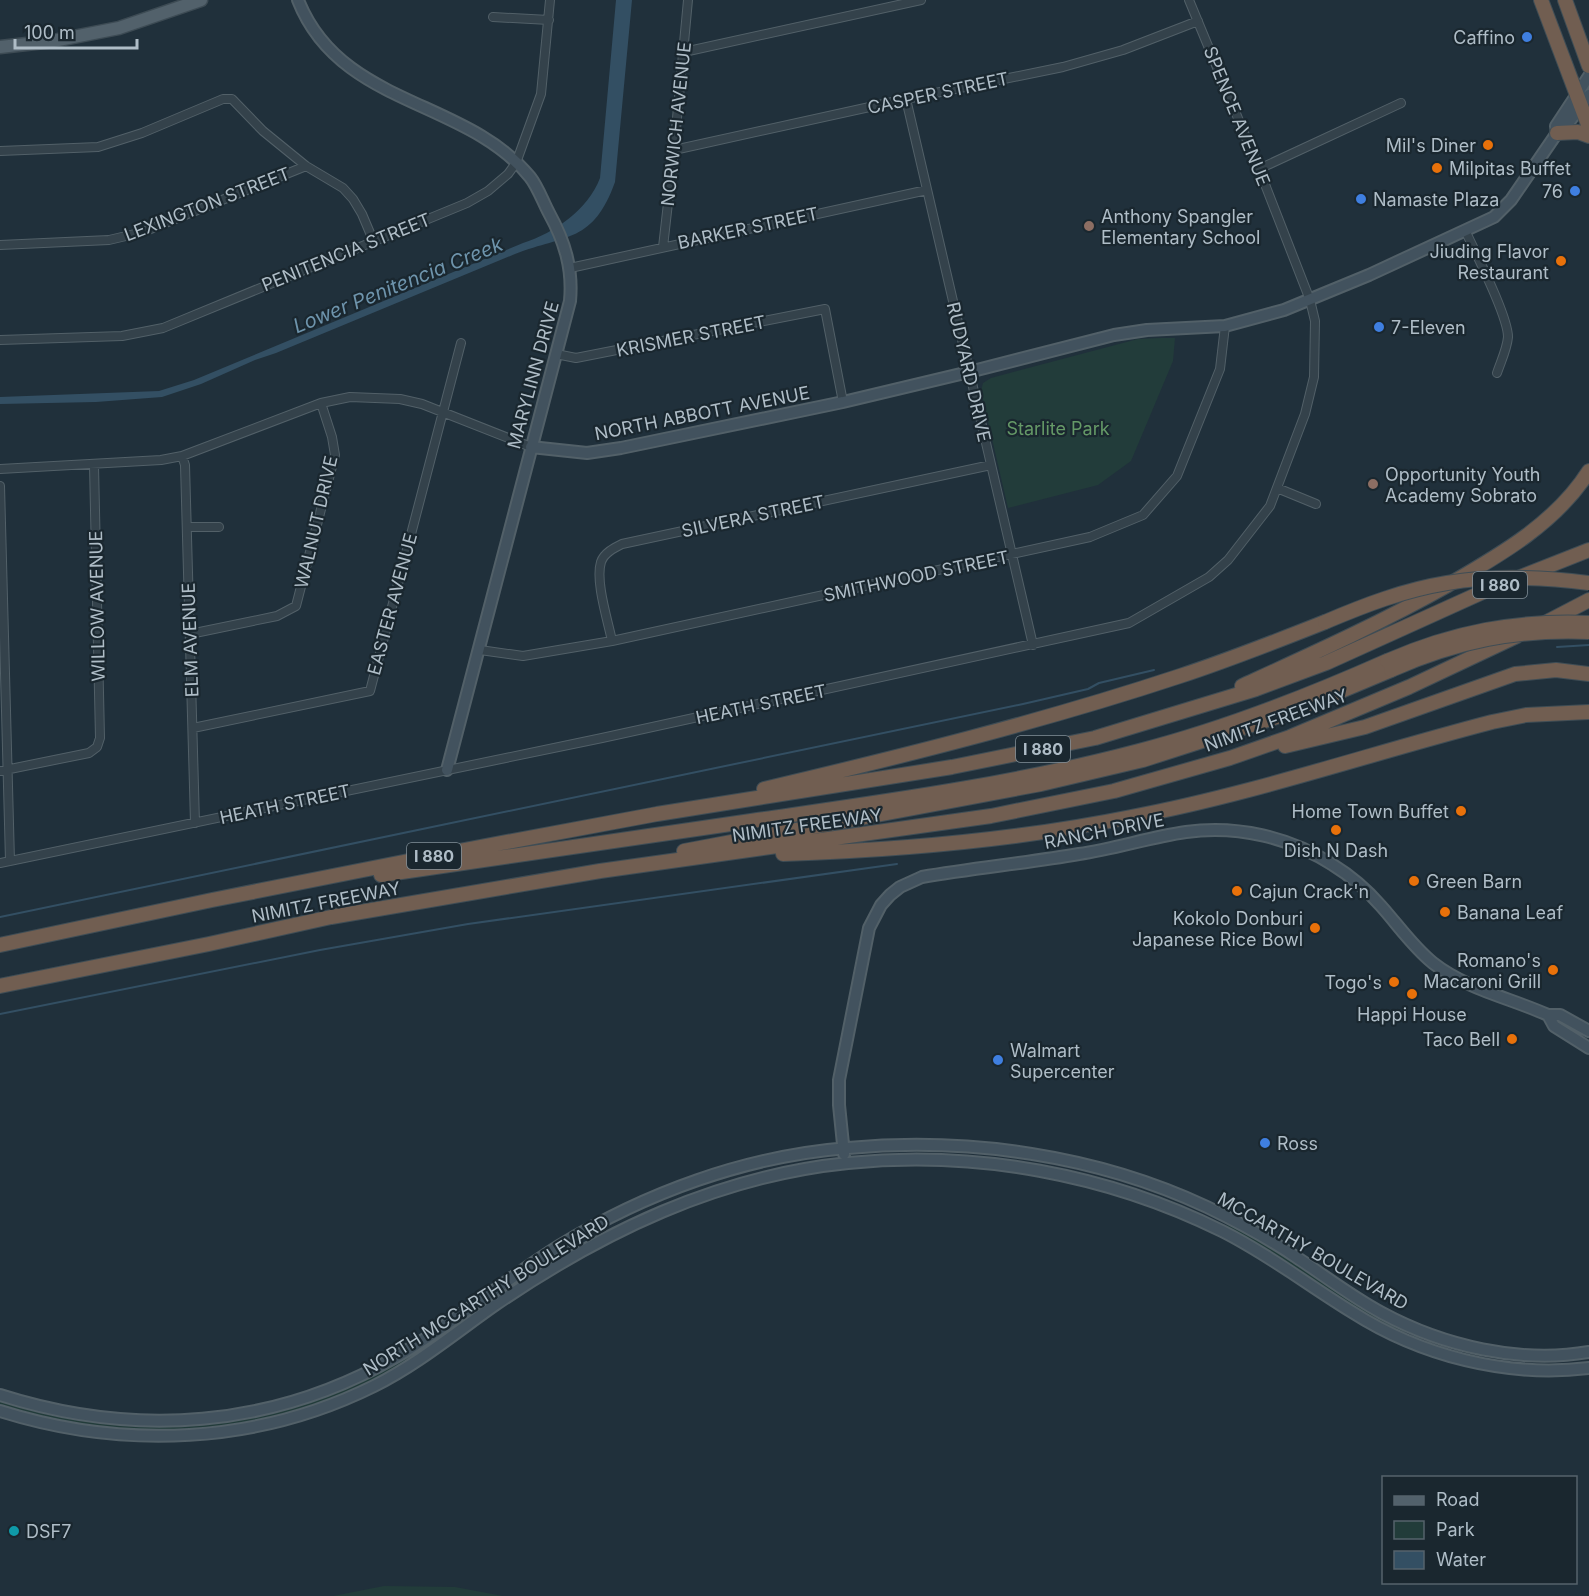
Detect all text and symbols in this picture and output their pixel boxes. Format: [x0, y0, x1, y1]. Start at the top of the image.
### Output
scale bar [15, 12, 136, 50]
text: 100 m [24, 22, 75, 43]
place label: Caffino [1453, 27, 1515, 48]
marker: Caffino [1520, 30, 1534, 44]
street label: NORWICH AVENUE [657, 41, 695, 207]
street label: SPENCE AVENUE [1199, 43, 1275, 189]
street label: CASPER STREET [866, 68, 1010, 118]
place label: Mil's Diner [1386, 135, 1476, 156]
marker: Mil's Diner [1481, 138, 1495, 152]
place label: Milpitas Buffet [1449, 158, 1571, 179]
marker: Milpitas Buffet [1430, 161, 1444, 175]
street label: LEXINGTON STREET [121, 163, 293, 245]
place label: 76 [1542, 181, 1563, 202]
marker: 76 [1568, 184, 1582, 198]
place label: Namaste Plaza [1373, 189, 1499, 210]
marker: Namaste Plaza [1354, 192, 1368, 206]
street label: BARKER STREET [676, 203, 820, 253]
place label: Anthony Spangler Elementary School [1101, 206, 1260, 248]
street label: PENITENCIA STREET [259, 209, 433, 295]
marker: Anthony Spangler Elementary School [1082, 219, 1096, 233]
water label: Lower Penitencia Creek [290, 232, 507, 338]
place label: Jiuding Flavor Restaurant [1429, 241, 1549, 283]
marker: Jiuding Flavor Restaurant [1554, 254, 1568, 268]
street label: MARYLINN DRIVE [503, 299, 563, 451]
street label: RUDYARD DRIVE [943, 300, 995, 444]
street label: KRISMER STREET [614, 311, 768, 361]
place label: 7-Eleven [1391, 317, 1466, 338]
marker: 7-Eleven [1372, 320, 1386, 334]
street label: NORTH ABBOTT AVENUE [593, 382, 811, 444]
park label: Starlite Park [1006, 418, 1110, 439]
street label: WALNUT DRIVE [291, 454, 341, 590]
place label: Opportunity Youth Academy Sobrato [1385, 464, 1540, 506]
marker: Opportunity Youth Academy Sobrato [1366, 477, 1380, 491]
street label: SILVERA STREET [680, 491, 826, 541]
street label: WILLOW AVENUE [85, 530, 109, 682]
street label: EASTER AVENUE [363, 531, 421, 677]
street label: SMITHWOOD STREET [821, 546, 1011, 606]
road number: I 880 [1473, 572, 1527, 598]
street label: ELM AVENUE [178, 582, 202, 698]
street label: HEATH STREET [694, 680, 828, 728]
street label: NIMITZ FREEWAY [1201, 684, 1351, 756]
road number: I 880 [1016, 736, 1070, 762]
street label: HEATH STREET [218, 780, 352, 828]
place label: Home Town Buffet [1292, 801, 1449, 822]
street label: NIMITZ FREEWAY [731, 804, 883, 846]
marker: Home Town Buffet [1454, 804, 1468, 818]
street label: RANCH DRIVE [1042, 809, 1166, 853]
marker: Dish N Dash [1329, 823, 1343, 837]
place label: Dish N Dash [1284, 840, 1388, 861]
road number: I 880 [407, 843, 461, 869]
place label: Green Barn [1426, 871, 1522, 892]
marker: Green Barn [1407, 874, 1421, 888]
street label: NIMITZ FREEWAY [250, 877, 402, 927]
place label: Cajun Crack'n [1249, 881, 1369, 902]
marker: Cajun Crack'n [1230, 884, 1244, 898]
place label: Banana Leaf [1457, 902, 1563, 923]
marker: Banana Leaf [1438, 905, 1452, 919]
place label: Kokolo Donburi Japanese Rice Bowl [1132, 908, 1303, 950]
marker: Kokolo Donburi Japanese Rice Bowl [1308, 921, 1322, 935]
place label: Romano's Macaroni Grill [1423, 950, 1541, 992]
marker: Romano's Macaroni Grill [1546, 963, 1560, 977]
place label: Togo's [1325, 972, 1382, 993]
marker: Togo's [1387, 975, 1401, 989]
marker: Happi House [1405, 987, 1419, 1001]
place label: Happi House [1357, 1004, 1467, 1025]
place label: Taco Bell [1422, 1029, 1500, 1050]
marker: Taco Bell [1505, 1032, 1519, 1046]
place label: Walmart Supercenter [1010, 1040, 1115, 1082]
marker: Walmart Supercenter [991, 1053, 1005, 1067]
place label: Ross [1277, 1133, 1318, 1154]
marker: Ross [1258, 1136, 1272, 1150]
street label: MCCARTHY BOULEVARD [1214, 1188, 1412, 1314]
street label: NORTH MCCARTHY BOULEVARD [359, 1210, 613, 1380]
legend [1382, 1476, 1577, 1584]
text: Road [1436, 1489, 1479, 1510]
text: Park [1436, 1519, 1475, 1540]
place label: DSF7 [26, 1521, 71, 1542]
marker: DSF7 [7, 1524, 21, 1538]
text: Water [1436, 1549, 1486, 1570]

